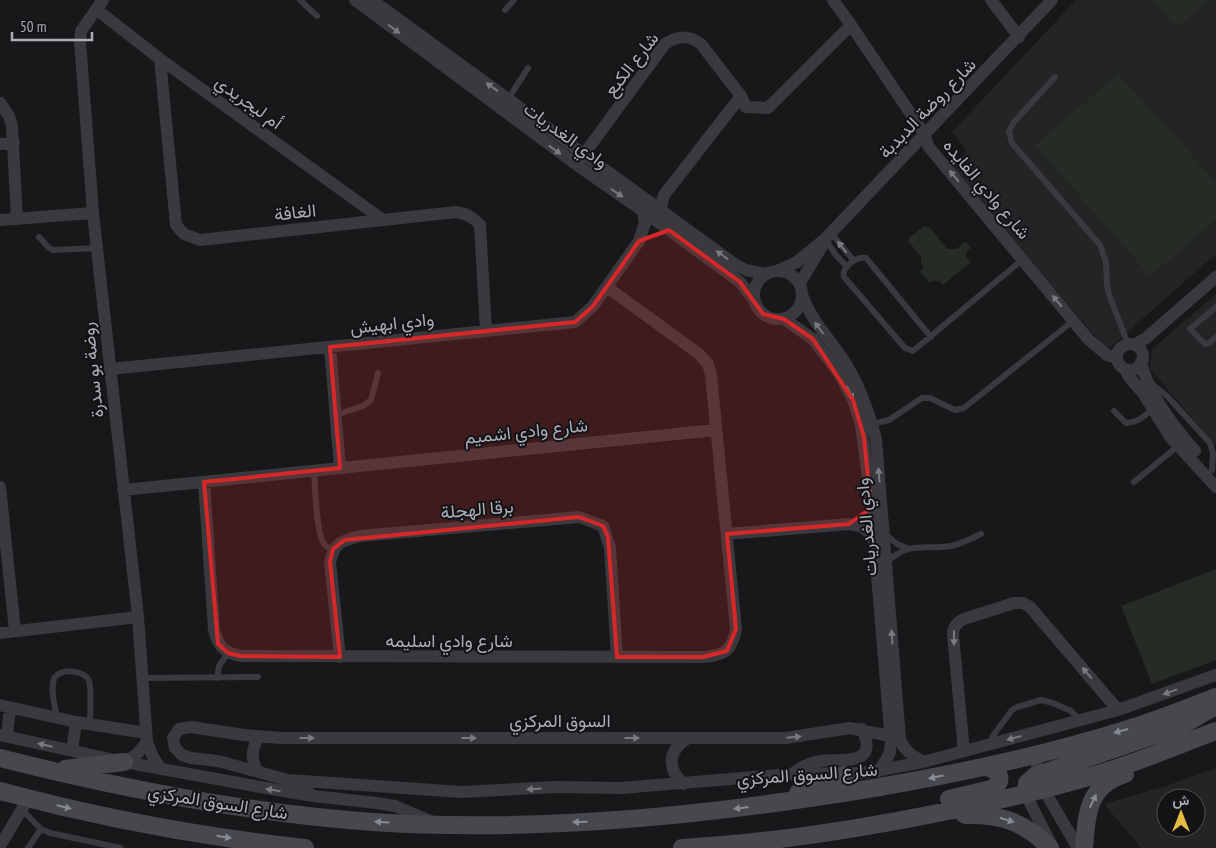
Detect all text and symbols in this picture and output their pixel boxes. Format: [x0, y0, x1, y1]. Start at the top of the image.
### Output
scale bar [12, 10, 92, 42]
text: 50 m [20, 17, 46, 36]
one-way arrow [387, 24, 401, 34]
street label: شارع الكبع [599, 27, 664, 101]
street label: شارع روضة الدبدبة [873, 53, 981, 164]
street label: أم ليجريدي [209, 70, 287, 137]
one-way arrow [485, 82, 499, 92]
street label: وادي الغدريات [517, 97, 613, 177]
street label: شارع وادي الفايده [935, 134, 1036, 246]
one-way arrow [548, 144, 561, 155]
one-way arrow [948, 170, 959, 183]
one-way arrow [610, 188, 624, 198]
street label: الغافة [273, 198, 317, 226]
one-way arrow [837, 241, 848, 254]
one-way arrow [716, 250, 729, 261]
one-way arrow [1052, 295, 1063, 308]
street label: وادي ابهيش [349, 307, 436, 343]
street label: روضة بو سدرة [76, 321, 108, 419]
one-way arrow [814, 321, 824, 335]
one-way arrow [846, 386, 854, 400]
street label: شارع وادي اشميم [463, 413, 589, 453]
one-way arrow [875, 467, 883, 483]
street label: وادي الغدريات [850, 476, 886, 577]
street label: برقا الهجلة [439, 494, 515, 524]
street label: شارع وادي اسليمه [385, 629, 513, 656]
one-way arrow [888, 629, 896, 645]
one-way arrow [950, 630, 958, 646]
one-way arrow [1081, 667, 1092, 680]
one-way arrow [1162, 688, 1177, 696]
street label: السوق المركزي [509, 709, 611, 736]
one-way arrow [1113, 727, 1128, 735]
one-way arrow [786, 733, 802, 741]
one-way arrow [299, 734, 315, 742]
one-way arrow [461, 734, 477, 742]
one-way arrow [624, 734, 640, 742]
one-way arrow [1007, 734, 1022, 742]
one-way arrow [38, 741, 53, 749]
street label: شارع السوق المركزي [736, 758, 879, 794]
one-way arrow [928, 773, 944, 781]
street label: شارع السوق المركزي [146, 780, 290, 828]
one-way arrow [265, 785, 281, 793]
one-way arrow [526, 785, 542, 793]
north arrow [1156, 788, 1206, 838]
text: ش [1173, 791, 1190, 809]
one-way arrow [1088, 793, 1097, 808]
one-way arrow [57, 803, 72, 811]
one-way arrow [733, 804, 749, 812]
one-way arrow [1000, 816, 1015, 824]
one-way arrow [374, 818, 390, 826]
one-way arrow [571, 818, 587, 826]
one-way arrow [216, 834, 232, 842]

